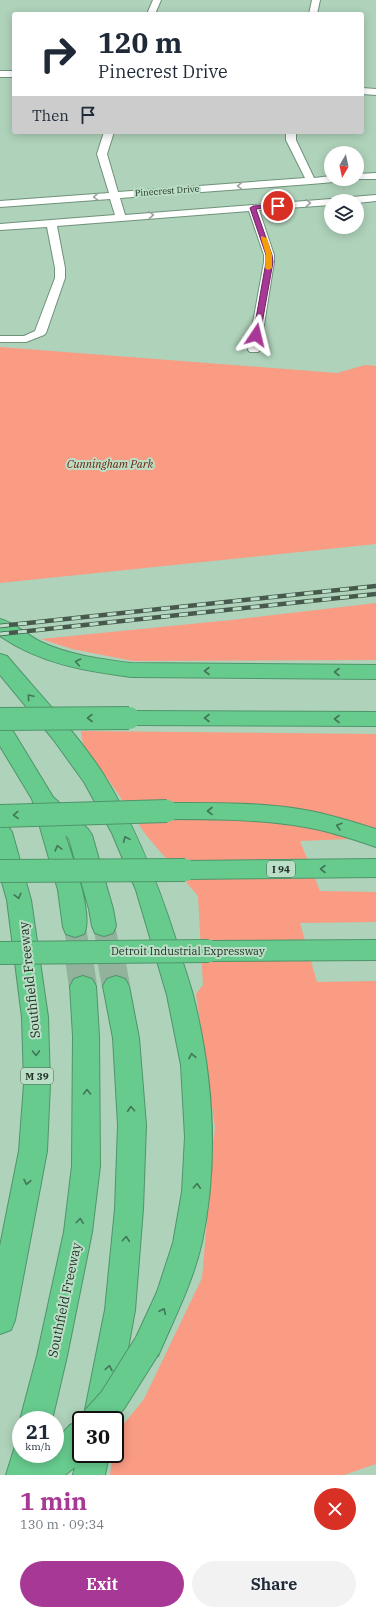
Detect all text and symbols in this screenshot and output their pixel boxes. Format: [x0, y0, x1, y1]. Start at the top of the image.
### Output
text: 120 m [98, 24, 182, 61]
icon: right [32, 28, 84, 80]
text: Pinecrest Drive [98, 60, 228, 83]
icon: arrive [77, 104, 99, 126]
text: Then [32, 106, 69, 125]
north arrow [324, 146, 364, 186]
map controls [324, 146, 364, 234]
one-way arrow [237, 182, 243, 191]
street label: Pinecrest Drive [134, 183, 200, 198]
pin [261, 189, 295, 223]
one-way arrow [93, 192, 99, 201]
button: layers [324, 194, 364, 234]
icon: arrive [267, 195, 289, 217]
one-way arrow [305, 199, 311, 208]
one-way arrow [148, 211, 154, 220]
position arrow [235, 314, 277, 356]
park label: Cunningham Park [67, 457, 153, 471]
one-way arrow [75, 659, 81, 667]
one-way arrow [204, 667, 210, 675]
one-way arrow [334, 668, 340, 676]
one-way arrow [27, 694, 34, 702]
one-way arrow [87, 714, 93, 722]
one-way arrow [204, 714, 210, 722]
one-way arrow [334, 714, 340, 723]
one-way arrow [207, 807, 213, 815]
one-way arrow [13, 811, 19, 819]
one-way arrow [335, 822, 342, 831]
one-way arrow [123, 835, 131, 843]
one-way arrow [54, 844, 63, 851]
road number: I 94 [267, 861, 295, 877]
one-way arrow [320, 865, 326, 873]
one-way arrow [13, 892, 22, 899]
street label: Southfield Freeway [15, 921, 44, 1039]
street label: Detroit Industrial Expressway [111, 944, 265, 958]
one-way arrow [32, 1050, 40, 1056]
one-way arrow [189, 1053, 197, 1059]
road number: M 39 [21, 1068, 53, 1084]
one-way arrow [83, 1089, 91, 1095]
one-way arrow [126, 1106, 135, 1112]
one-way arrow [23, 1179, 32, 1185]
one-way arrow [192, 1183, 201, 1189]
one-way arrow [75, 1218, 84, 1225]
one-way arrow [122, 1236, 131, 1242]
street label: Southfield Freeway [44, 1241, 85, 1359]
one-way arrow [158, 1307, 166, 1315]
one-way arrow [104, 1365, 113, 1371]
speed limit sign: 30 [72, 1411, 124, 1463]
text: 21 [26, 1418, 50, 1445]
text: km/h [25, 1440, 51, 1453]
text: 1 min [20, 1485, 87, 1517]
button: close [314, 1488, 356, 1530]
text: 130 m · 09:34 [20, 1516, 104, 1533]
button: Exit [20, 1561, 184, 1607]
button: Share [192, 1561, 356, 1607]

